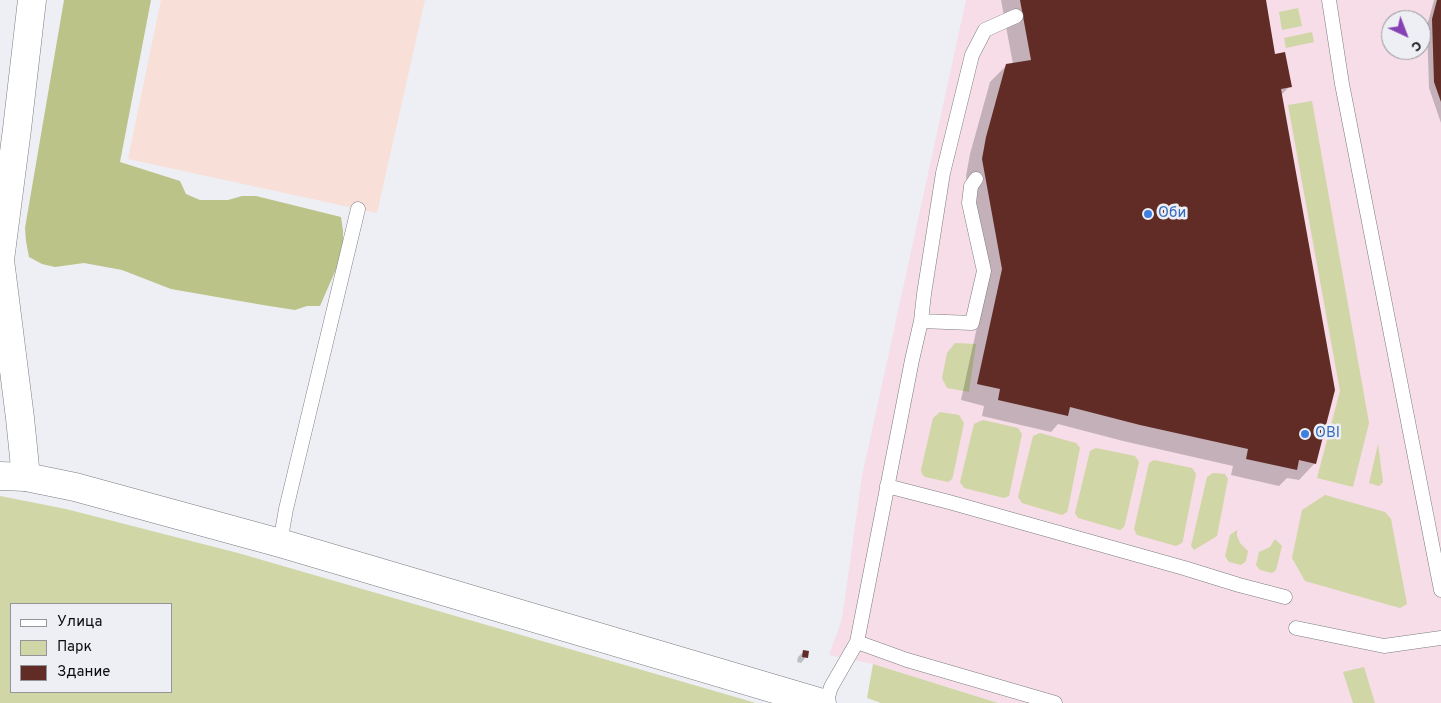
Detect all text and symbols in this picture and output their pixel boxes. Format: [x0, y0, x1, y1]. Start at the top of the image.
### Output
north arrow [1381, 10, 1431, 60]
text: С [1407, 36, 1425, 55]
place label: Оби [1158, 205, 1186, 223]
marker: Оби [1142, 208, 1154, 220]
place label: OBI [1315, 425, 1340, 443]
marker: OBI [1299, 428, 1311, 440]
legend [10, 603, 172, 693]
text: Улица [57, 613, 102, 632]
text: Парк [57, 638, 92, 657]
text: Здание [57, 663, 110, 682]

